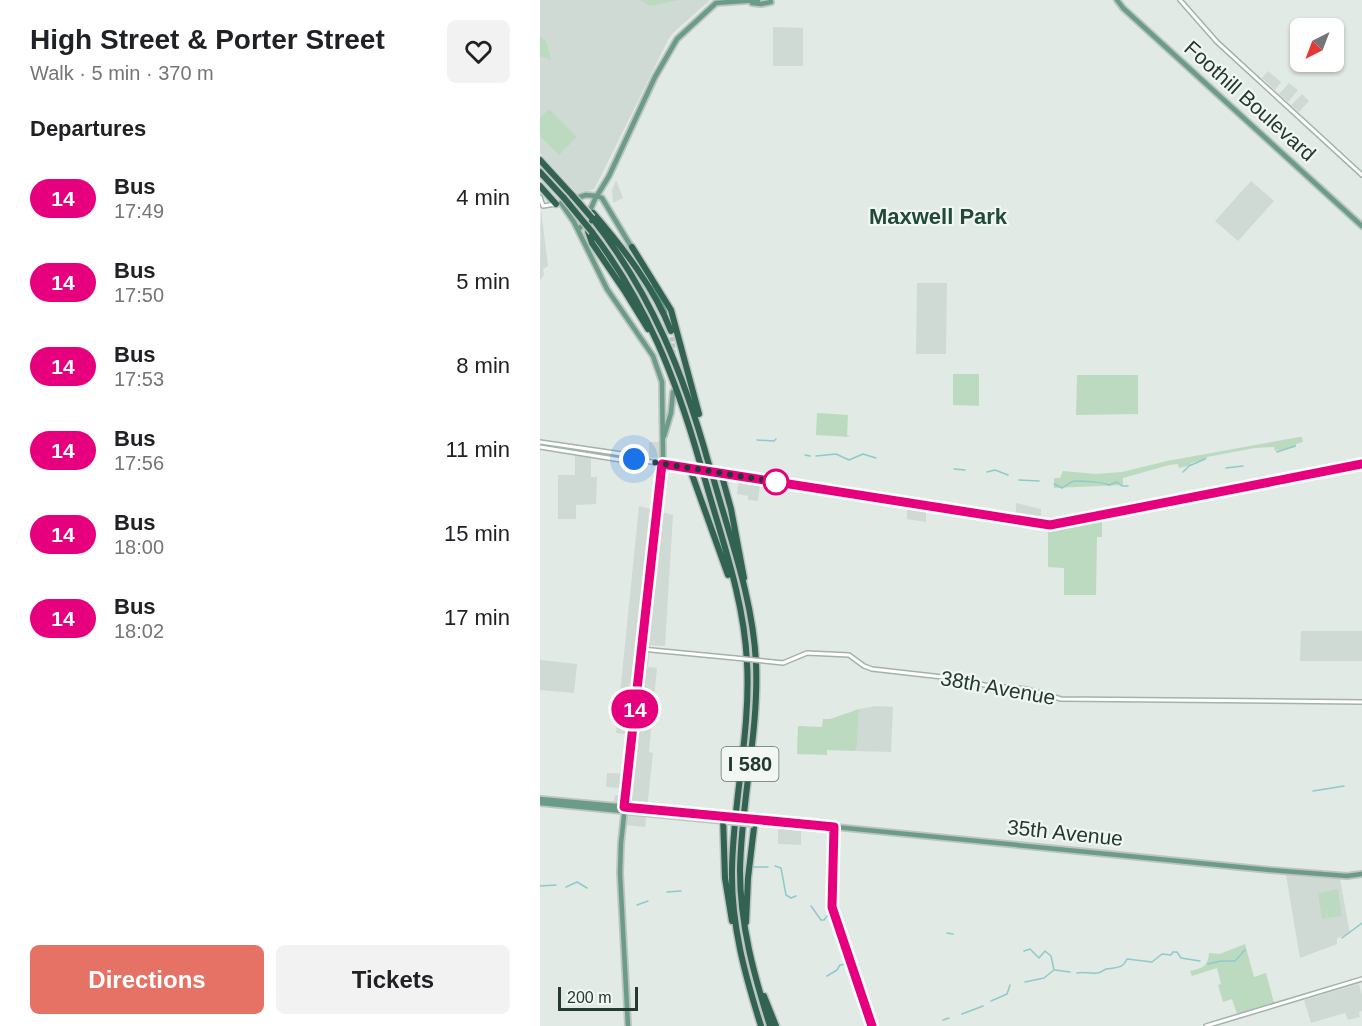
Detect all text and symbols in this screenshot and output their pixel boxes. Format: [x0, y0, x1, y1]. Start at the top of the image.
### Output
north arrow [1290, 18, 1344, 72]
map controls [1290, 18, 1344, 72]
button: heart [447, 20, 510, 83]
text: High Street & Porter Street [30, 24, 385, 55]
street label: Foothill Boulevard [1180, 36, 1320, 165]
text: Walk · 5 min · 370 m [30, 62, 214, 84]
text: Departures [30, 116, 146, 141]
text: Bus [114, 174, 156, 199]
text: 4 min [456, 185, 510, 210]
text: 14 [51, 187, 75, 210]
text: 17:49 [114, 200, 164, 222]
district label: Maxwell Park [869, 204, 1008, 229]
text: Bus [114, 258, 156, 283]
text: 5 min [456, 269, 510, 294]
text: 14 [51, 271, 75, 294]
text: 17:50 [114, 284, 164, 306]
text: Bus [114, 342, 156, 367]
text: 8 min [456, 353, 510, 378]
text: 14 [51, 355, 75, 378]
text: 17:53 [114, 368, 164, 390]
text: Bus [114, 426, 156, 451]
text: 11 min [446, 437, 510, 462]
text: 14 [51, 439, 75, 462]
your location [619, 444, 649, 474]
text: 17:56 [114, 452, 164, 474]
unlabelled marker [763, 469, 789, 495]
text: Bus [114, 510, 156, 535]
text: 15 min [444, 521, 510, 546]
text: 14 [51, 523, 75, 546]
text: 18:00 [114, 536, 164, 558]
text: Bus [114, 594, 156, 619]
text: 17 min [444, 605, 510, 630]
text: 14 [51, 607, 75, 630]
text: 18:02 [114, 620, 164, 642]
street label: 38th Avenue [939, 666, 1057, 709]
line badge: 14 [608, 690, 662, 728]
text: 14 [623, 698, 647, 721]
road number: I 580 [722, 747, 778, 781]
street label: 35th Avenue [1006, 815, 1124, 850]
button: Directions [30, 945, 264, 1014]
button: Tickets [276, 945, 510, 1014]
scale bar [558, 984, 638, 1012]
text: 200 m [567, 989, 611, 1006]

